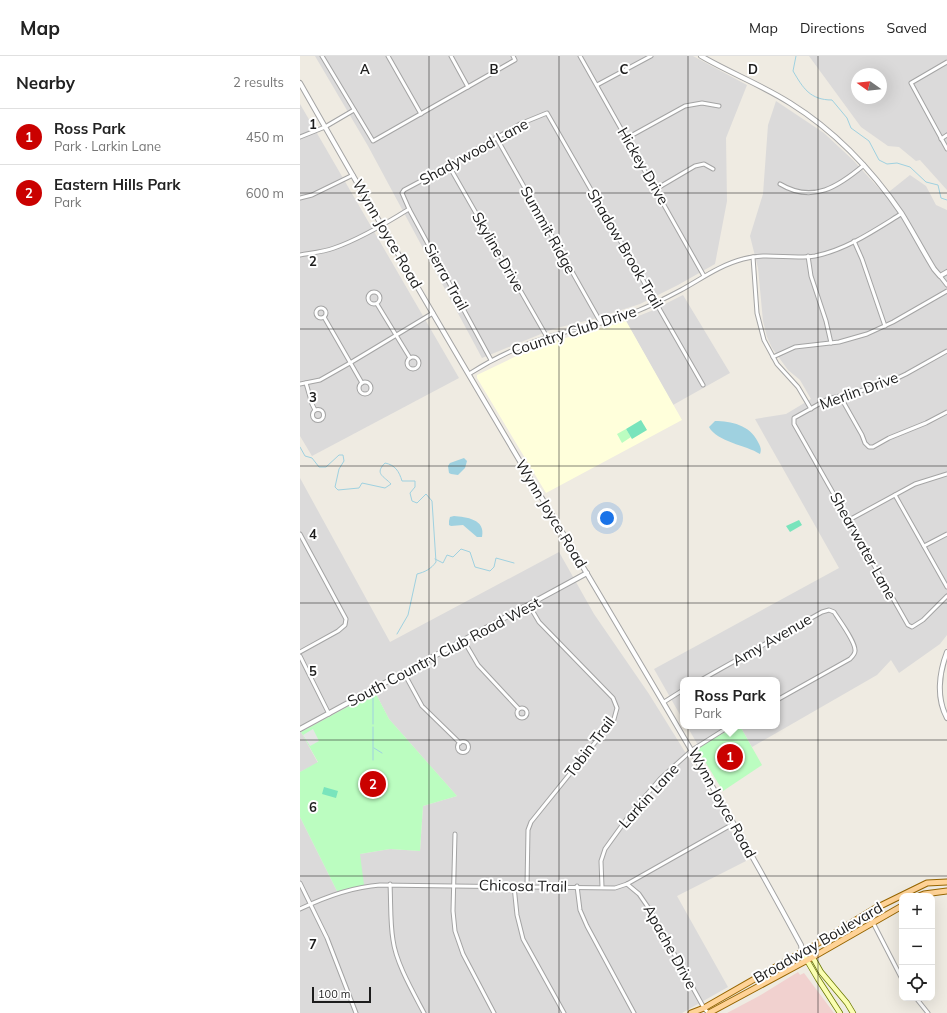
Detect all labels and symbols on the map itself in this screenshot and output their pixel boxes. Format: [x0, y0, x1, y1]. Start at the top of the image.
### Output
text: A [360, 61, 370, 77]
text: B [490, 61, 499, 77]
text: C [620, 61, 629, 77]
text: D [748, 61, 758, 77]
north arrow [851, 68, 887, 104]
street label: Shadywood Lane [416, 114, 531, 189]
text: 1 [309, 116, 317, 132]
street label: Hickey Drive [614, 124, 673, 208]
street label: Wynn Joyce Road [348, 176, 426, 292]
street label: Summit Ridge [517, 183, 580, 277]
street label: Shadow Brook Trail [583, 185, 667, 312]
street label: Skyline Drive [468, 208, 529, 295]
street label: Sierra Trail [420, 240, 473, 314]
text: 2 [309, 253, 317, 269]
street label: Country Club Drive [509, 301, 639, 360]
street label: Merlin Drive [817, 367, 901, 414]
text: 3 [309, 389, 317, 405]
street label: Wynn Joyce Road [512, 456, 591, 571]
street label: Shearwater Lane [826, 489, 901, 603]
your location [597, 508, 617, 528]
text: 4 [309, 526, 317, 542]
street label: South Country Club Road West [344, 592, 544, 711]
street label: Amy Avenue [729, 609, 815, 670]
text: 5 [309, 663, 317, 679]
street label: Tobin Trail [561, 713, 619, 781]
pin: 1 [717, 742, 743, 772]
street label: Wynn Joyce Road [684, 744, 761, 861]
street label: Larkin Lane [615, 759, 683, 832]
pin: 2 [360, 769, 386, 799]
text: 6 [309, 799, 317, 815]
street label: Chicosa Trail [479, 875, 567, 896]
street label: Broadway Boulevard [750, 898, 886, 987]
street label: Apache Drive [639, 901, 701, 992]
text: 7 [309, 936, 317, 952]
scale bar [312, 985, 371, 1004]

